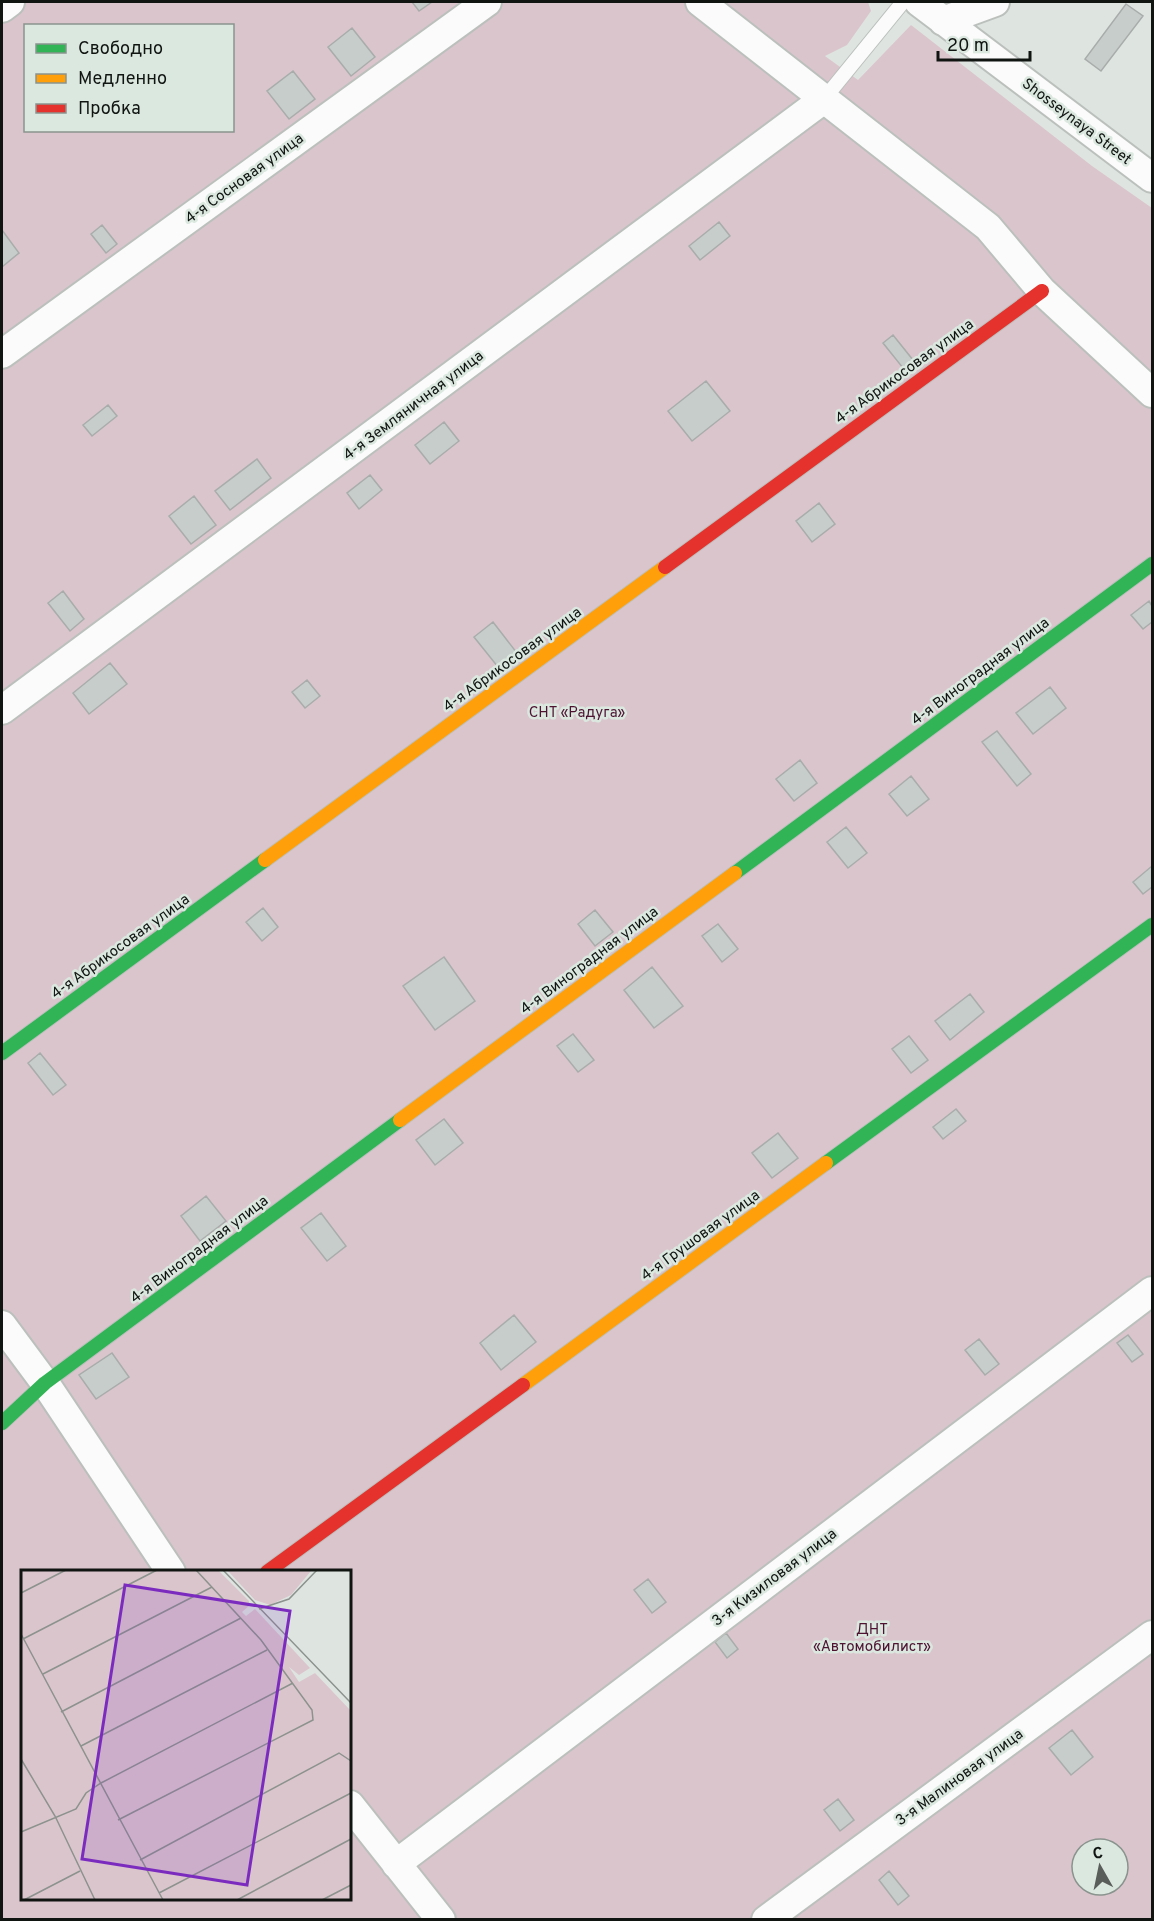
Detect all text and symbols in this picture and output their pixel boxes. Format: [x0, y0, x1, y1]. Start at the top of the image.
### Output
legend [24, 24, 234, 132]
scale bar [938, 24, 1030, 62]
text: 20 m [947, 35, 989, 58]
text: Свободно [78, 38, 163, 61]
text: Медленно [78, 68, 167, 91]
street label: Shosseynaya Street [1018, 75, 1135, 170]
text: Пробка [78, 98, 141, 121]
street label: 4-я Сосновая улица [182, 130, 308, 229]
street label: 4-я Абрикосовая улица [832, 316, 978, 429]
street label: 4-я Земляничная улица [340, 347, 488, 465]
street label: 4-я Абрикосовая улица [440, 604, 586, 717]
street label: 4-я Виноградная улица [908, 614, 1054, 730]
park label: СНТ «Радуга» [529, 704, 626, 723]
street label: 4-я Абрикосовая улица [48, 891, 194, 1004]
street label: 4-я Виноградная улица [517, 903, 663, 1019]
street label: 4-я Грушовая улица [637, 1187, 764, 1286]
street label: 4-я Виноградная улица [127, 1192, 273, 1308]
street label: 3-я Кизиловая улица [709, 1525, 841, 1631]
inset map [21, 1570, 351, 1900]
park label: ДНТ «Автомобилист» [813, 1621, 931, 1657]
street label: 3-я Малиновая улица [892, 1725, 1028, 1831]
north arrow [1070, 1837, 1130, 1897]
text: С [1091, 1843, 1105, 1865]

